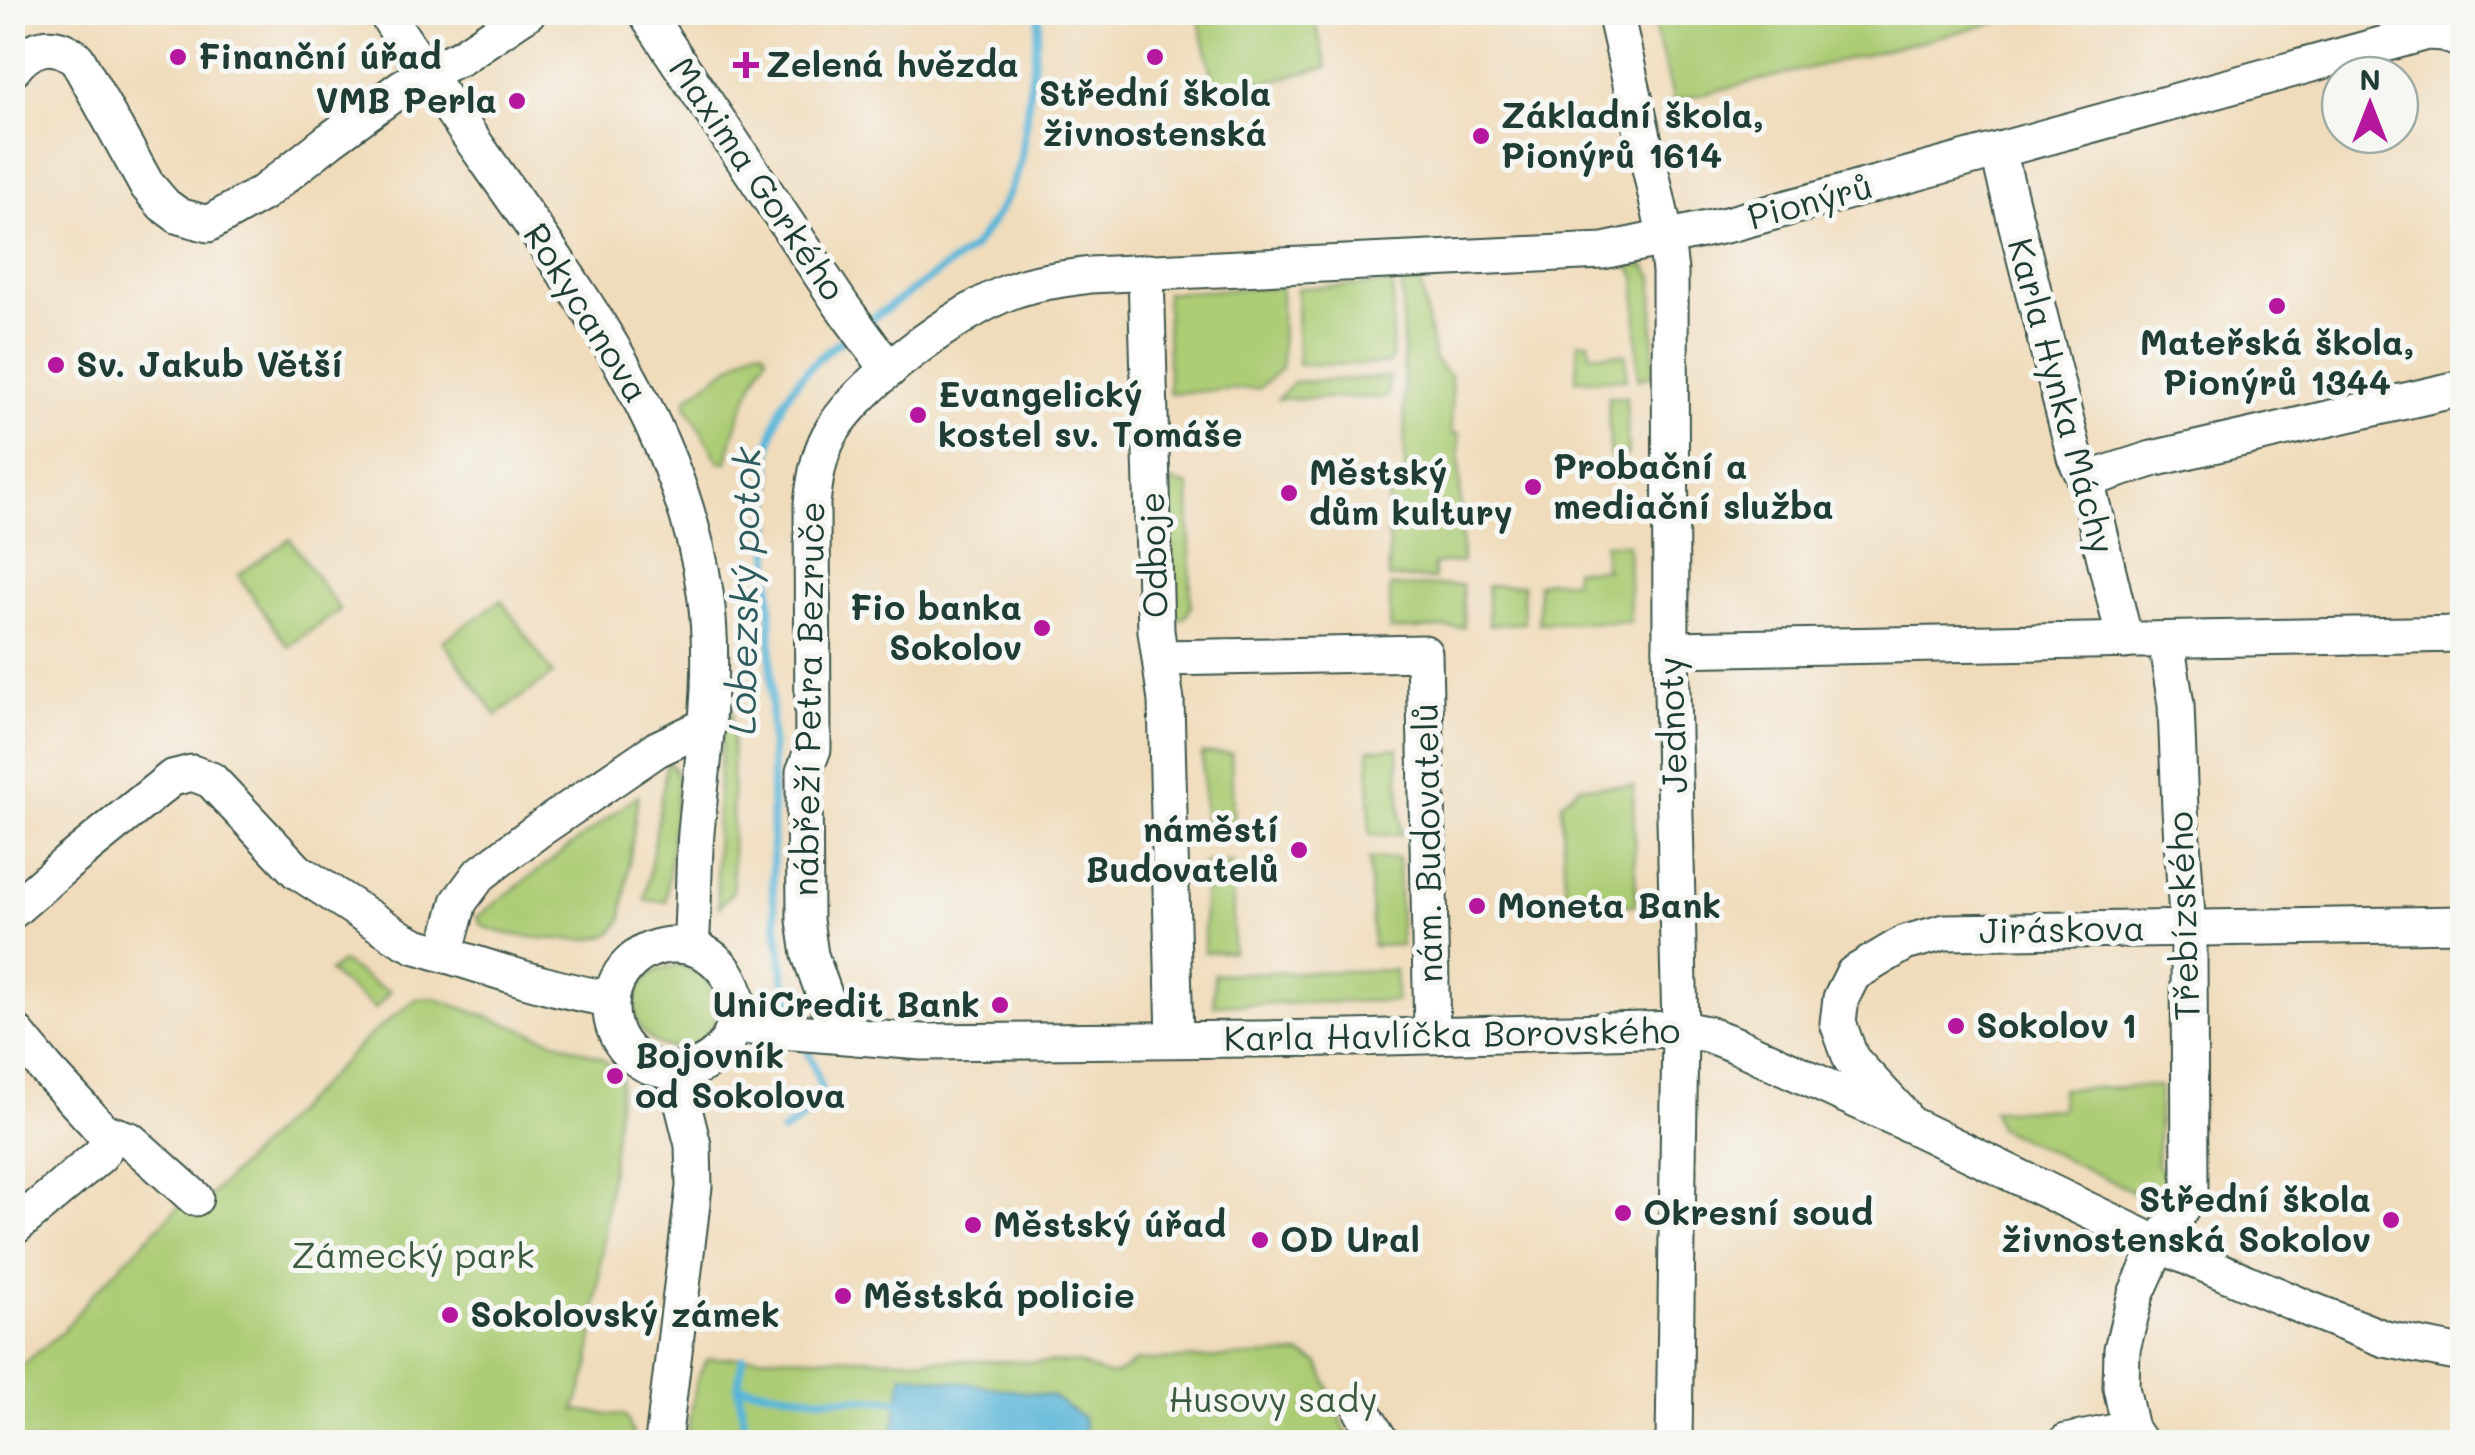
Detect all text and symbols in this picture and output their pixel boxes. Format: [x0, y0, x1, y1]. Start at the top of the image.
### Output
place label: Finanční úřad [198, 32, 442, 78]
place label: Zelená hvězda [766, 40, 1019, 86]
marker: Finanční úřad [167, 46, 189, 68]
marker: Střední škola živnostenská [1144, 46, 1166, 68]
street label: Maxima Gorkého [660, 47, 857, 309]
marker: Zelená hvězda [735, 54, 757, 76]
north arrow [2320, 55, 2420, 155]
text: N [2359, 61, 2381, 97]
place label: Střední škola živnostenská [1039, 69, 1271, 155]
place label: VMB Perla [315, 76, 497, 122]
marker: VMB Perla [506, 90, 528, 112]
place label: Základní škola, Pionýrů 1614 [1501, 91, 1764, 177]
marker: Základní škola, Pionýrů 1614 [1470, 125, 1492, 147]
street label: Pionýrů [1742, 161, 1877, 239]
street label: Rokycanova [514, 214, 661, 410]
street label: Karla Hynka Máchy [1999, 233, 2127, 558]
marker: Mateřská škola, Pionýrů 1344 [2266, 295, 2288, 317]
place label: Mateřská škola, Pionýrů 1344 [2140, 318, 2414, 404]
place label: Sv. Jakub Větší [76, 340, 343, 386]
marker: Sv. Jakub Větší [45, 354, 67, 376]
place label: Evangelický kostel sv. Tomáše [938, 370, 1243, 456]
marker: Evangelický kostel sv. Tomáše [907, 404, 929, 426]
place label: Probační a mediační služba [1553, 442, 1834, 528]
water label: Lobezský potok [715, 446, 771, 735]
place label: Městský dům kultury [1309, 448, 1513, 534]
marker: Probační a mediační služba [1522, 476, 1544, 498]
marker: Městský dům kultury [1278, 482, 1300, 504]
street label: Odboje [1127, 491, 1177, 619]
street label: nábřeží Petra Bezruče [781, 501, 833, 897]
place label: Fio banka Sokolov [850, 583, 1022, 669]
marker: Fio banka Sokolov [1031, 617, 1053, 639]
street label: Jednoty [1646, 656, 1696, 794]
street label: nám. Budovatelů [1401, 703, 1451, 983]
place label: náměstí Budovatelů [1086, 805, 1279, 891]
street label: Třebízského [2155, 811, 2209, 1021]
marker: náměstí Budovatelů [1288, 839, 1310, 861]
place label: Moneta Bank [1497, 881, 1721, 927]
marker: Moneta Bank [1466, 895, 1488, 917]
street label: Jiráskova [1979, 904, 2145, 952]
place label: UniCredit Bank [712, 980, 980, 1026]
marker: UniCredit Bank [989, 994, 1011, 1016]
place label: Sokolov 1 [1976, 1001, 2137, 1047]
street label: Karla Havlíčka Borovského [1223, 1006, 1681, 1060]
marker: Sokolov 1 [1945, 1015, 1967, 1037]
place label: Bojovník od Sokolova [635, 1031, 845, 1117]
marker: Bojovník od Sokolova [604, 1065, 626, 1087]
place label: Střední škola živnostenská Sokolov [2001, 1175, 2371, 1261]
place label: Okresní soud [1643, 1188, 1873, 1234]
place label: Městský úřad [993, 1200, 1226, 1246]
marker: Okresní soud [1612, 1202, 1634, 1224]
marker: Střední škola živnostenská Sokolov [2380, 1209, 2402, 1231]
marker: Městský úřad [962, 1214, 984, 1236]
place label: OD Ural [1280, 1215, 1420, 1261]
marker: OD Ural [1249, 1229, 1271, 1251]
park label: Zámecký park [291, 1231, 535, 1277]
place label: Městská policie [863, 1271, 1135, 1317]
marker: Městská policie [832, 1285, 854, 1307]
place label: Sokolovský zámek [470, 1290, 780, 1336]
marker: Sokolovský zámek [439, 1304, 461, 1326]
park label: Husovy sady [1168, 1375, 1378, 1421]

